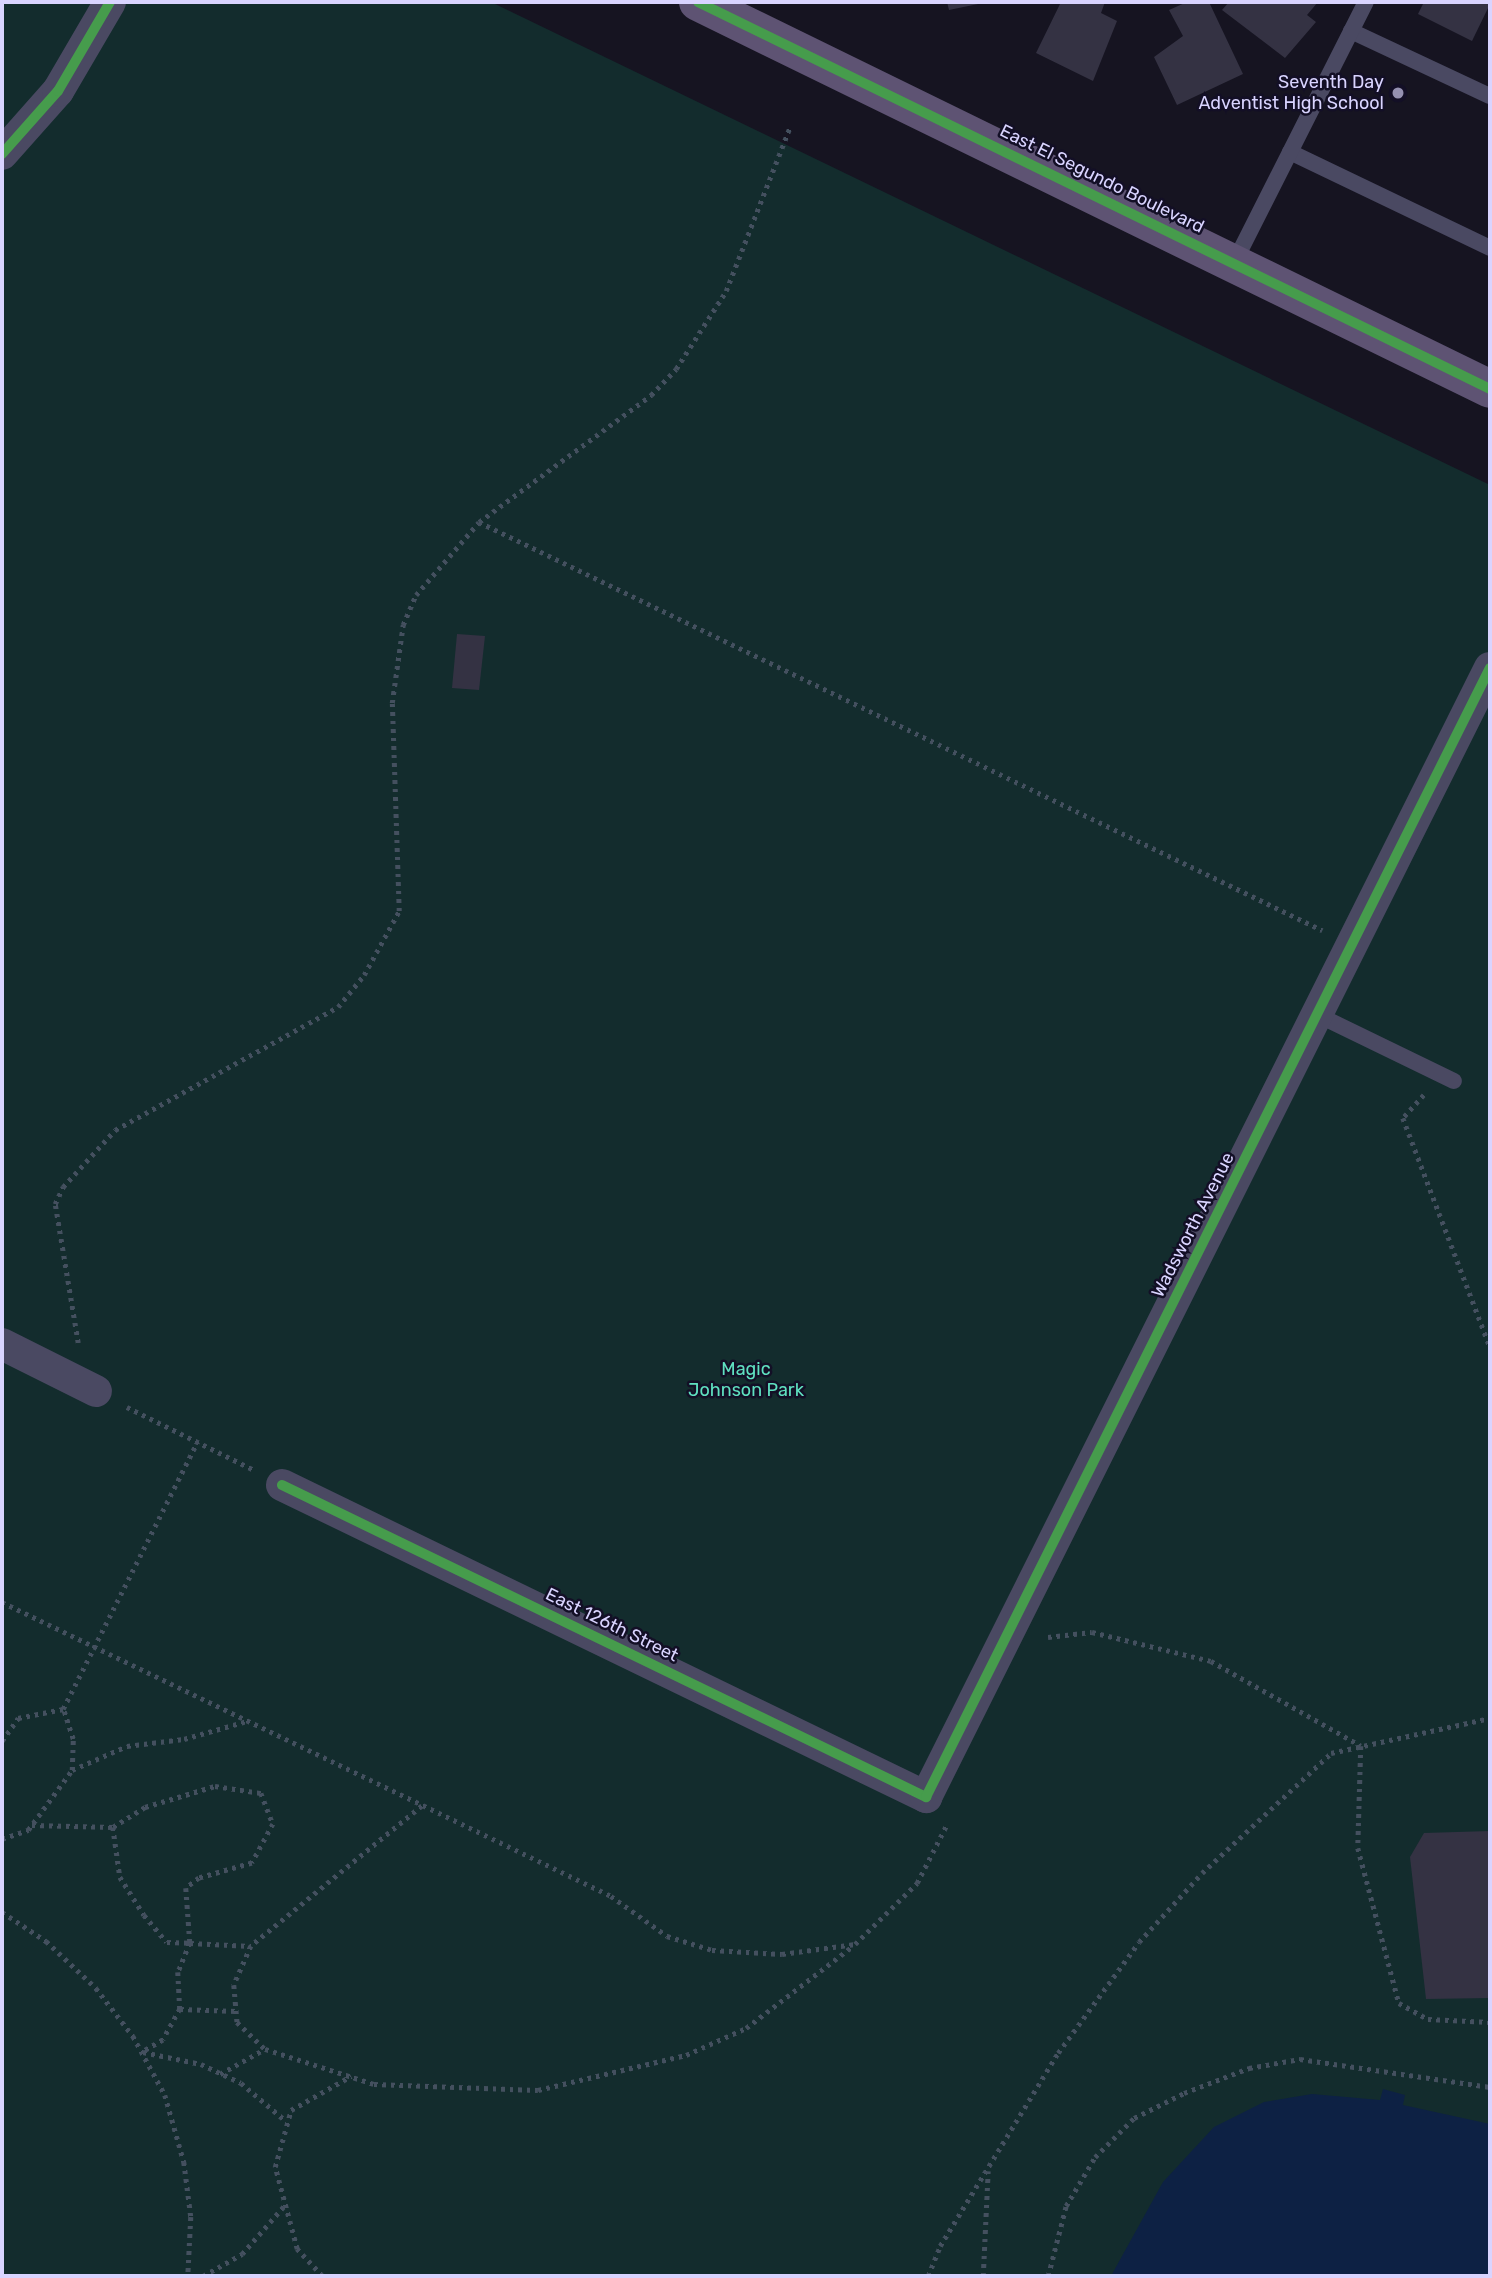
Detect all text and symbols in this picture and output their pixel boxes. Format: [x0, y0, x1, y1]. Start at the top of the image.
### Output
place label: Seventh Day Adventist High School [1198, 72, 1384, 114]
marker: Seventh Day Adventist High School [1390, 85, 1406, 101]
street label: East El Segundo Boulevard [996, 120, 1208, 238]
street label: Wadsworth Avenue [1147, 1149, 1239, 1301]
park label: Magic Johnson Park [688, 1359, 804, 1402]
street label: East 126th Street [542, 1584, 682, 1666]

